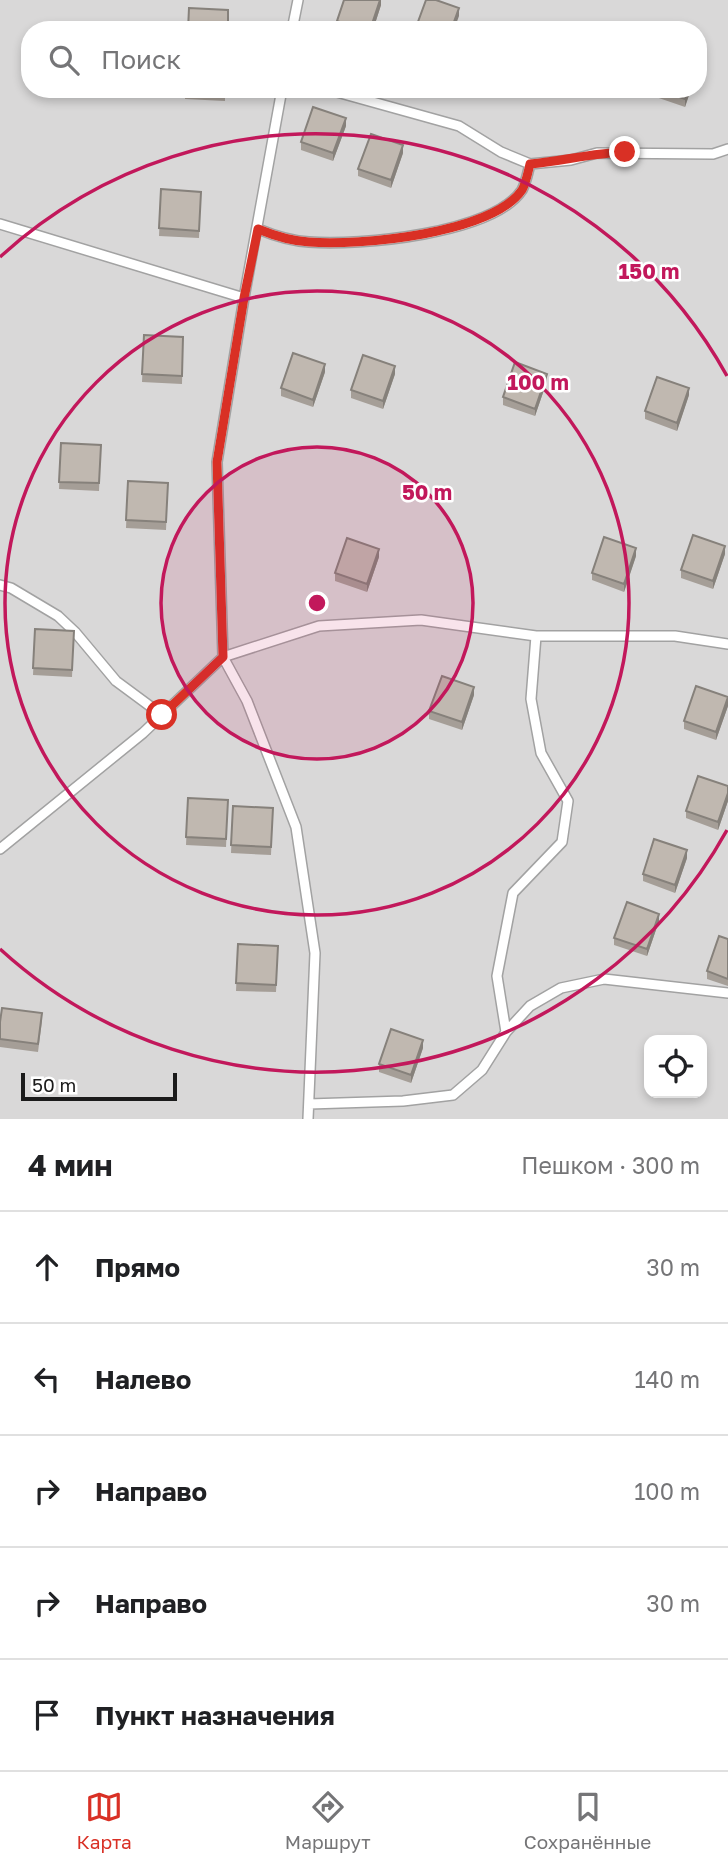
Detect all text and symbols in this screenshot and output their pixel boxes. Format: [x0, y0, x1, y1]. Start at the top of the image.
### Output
search box [21, 21, 707, 98]
icon: search [45, 41, 83, 79]
text: Поиск [101, 44, 181, 75]
route end [609, 136, 640, 167]
text: 150 m [619, 258, 679, 284]
text: 100 m [507, 369, 569, 395]
text: 50 m [402, 479, 452, 505]
centre of rings [305, 591, 329, 615]
route start [146, 699, 177, 730]
map controls [644, 1035, 707, 1098]
button: locate [644, 1035, 707, 1098]
scale bar [21, 1070, 177, 1102]
text: 50 m [32, 1073, 76, 1096]
text: 4 мин [28, 1147, 112, 1183]
text: Пешком · 300 m [521, 1151, 700, 1179]
icon: ahead [28, 1248, 66, 1286]
text: Прямо [95, 1252, 180, 1283]
text: 30 m [646, 1253, 700, 1281]
icon: left [28, 1360, 66, 1398]
text: Налево [95, 1364, 191, 1395]
text: 140 m [634, 1365, 700, 1393]
icon: right [28, 1472, 66, 1510]
text: Направо [95, 1476, 207, 1507]
text: 100 m [634, 1477, 700, 1505]
icon: right [28, 1584, 66, 1622]
text: Направо [95, 1588, 207, 1619]
text: 30 m [646, 1589, 700, 1617]
icon: arrive [28, 1696, 66, 1734]
text: Пункт назначения [95, 1700, 335, 1731]
tab: Карта [77, 1788, 132, 1853]
tab: Маршрут [285, 1788, 371, 1853]
tab: Сохранённые [524, 1788, 651, 1853]

